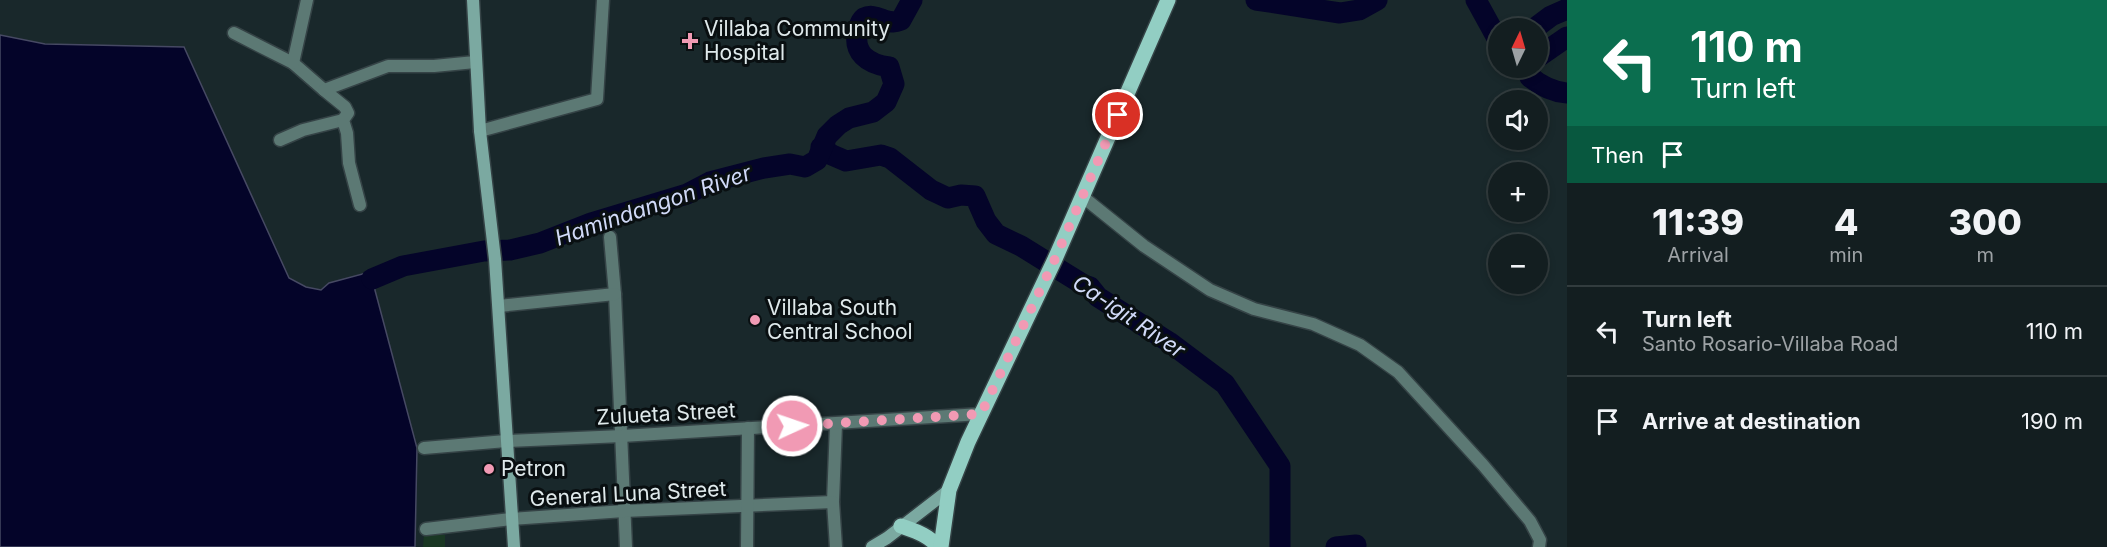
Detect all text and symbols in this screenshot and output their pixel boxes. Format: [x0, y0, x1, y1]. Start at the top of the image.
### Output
place label: Villaba Community Hospital [704, 16, 890, 65]
north arrow [1488, 18, 1548, 78]
map controls [1488, 18, 1548, 294]
text: 110 m [1690, 21, 1803, 72]
icon: left [1591, 24, 1669, 102]
marker: Villaba Community Hospital [681, 32, 699, 50]
text: Turn left [1690, 72, 1796, 105]
pin [1092, 89, 1143, 140]
button: sound [1488, 90, 1548, 150]
icon: arrive [1101, 98, 1134, 131]
icon: arrive [1656, 138, 1689, 171]
text: Then [1591, 142, 1644, 168]
water label: Hamindangon River [551, 159, 755, 251]
button: + [1488, 162, 1548, 222]
text: 11:39 [1652, 200, 1744, 244]
text: 4 [1834, 200, 1859, 244]
text: 300 [1948, 200, 2022, 244]
button: − [1488, 234, 1548, 294]
text: Arrival [1667, 243, 1729, 267]
text: min [1829, 243, 1863, 267]
text: m [1976, 243, 1994, 267]
water label: Ca-igit River [1068, 269, 1191, 363]
place label: Villaba South Central School [767, 295, 913, 344]
text: Turn left [1642, 306, 1732, 332]
marker: Villaba South Central School [748, 313, 762, 327]
icon: left [1591, 315, 1624, 348]
text: 110 m [2026, 318, 2083, 344]
text: Santo Rosario-Villaba Road [1642, 332, 1898, 356]
position arrow [760, 394, 824, 458]
street label: Zulueta Street [596, 397, 736, 430]
icon: arrive [1591, 405, 1624, 438]
text: Arrive at destination [1642, 408, 1861, 434]
text: 190 m [2021, 408, 2083, 434]
place label: Petron [501, 456, 566, 481]
marker: Petron [482, 462, 496, 476]
street label: General Luna Street [529, 476, 727, 511]

